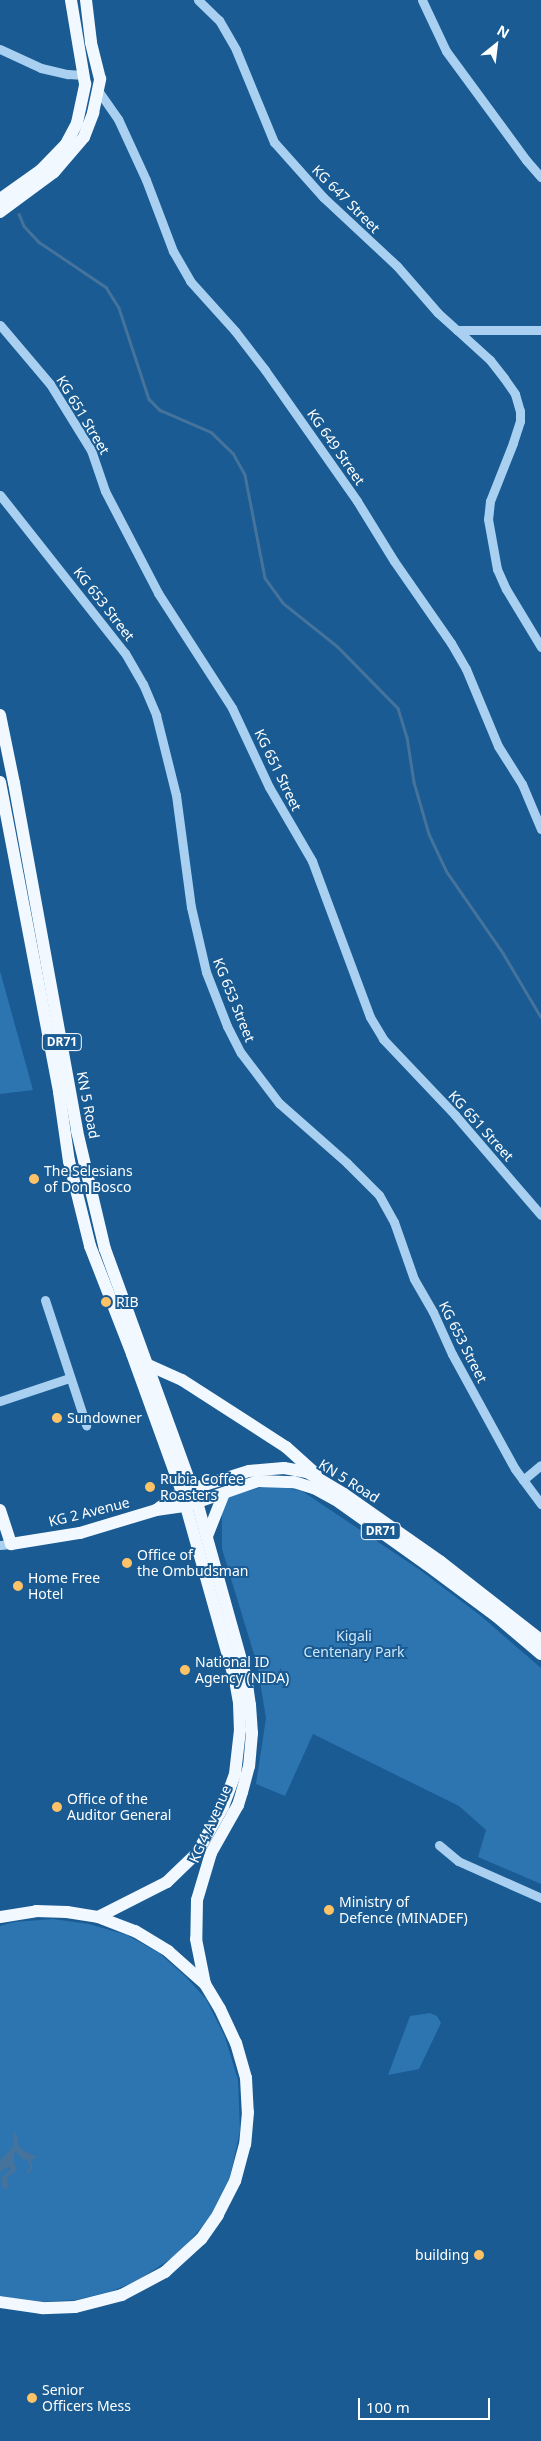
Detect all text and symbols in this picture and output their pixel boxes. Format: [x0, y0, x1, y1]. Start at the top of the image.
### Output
north arrow [471, 20, 521, 70]
text: N [494, 20, 513, 43]
street label: KG 647 Street [309, 162, 383, 236]
street label: KG 651 Street [53, 373, 113, 457]
street label: KG 649 Street [304, 406, 368, 488]
street label: KG 653 Street [70, 564, 138, 644]
street label: KG 651 Street [251, 726, 305, 814]
street label: KG 653 Street [210, 956, 258, 1044]
road number: DR71 [41, 1032, 83, 1052]
street label: KN 5 Road [73, 1070, 103, 1140]
street label: KG 651 Street [445, 1087, 517, 1165]
place label: The Selesians of Don Bosco [44, 1163, 133, 1196]
marker: The Selesians of Don Bosco [28, 1173, 40, 1185]
place label: RIB [116, 1294, 139, 1310]
marker: RIB [100, 1296, 112, 1308]
street label: KG 653 Street [435, 1299, 491, 1385]
place label: Sundowner [67, 1410, 142, 1426]
marker: Sundowner [51, 1412, 63, 1424]
street label: KN 5 Road [316, 1456, 382, 1506]
place label: Rubia Coffee Roasters [160, 1471, 244, 1504]
marker: Rubia Coffee Roasters [144, 1481, 156, 1493]
street label: KG 2 Avenue [47, 1494, 131, 1530]
road number: DR71 [360, 1522, 402, 1540]
place label: Office of the Ombudsman [137, 1547, 248, 1580]
marker: Office of the Ombudsman [121, 1557, 133, 1569]
place label: Home Free Hotel [28, 1570, 100, 1602]
marker: Home Free Hotel [12, 1580, 24, 1592]
park label: Kigali Centenary Park [304, 1628, 404, 1660]
place label: National ID Agency (NIDA) [195, 1654, 289, 1686]
marker: National ID Agency (NIDA) [179, 1664, 191, 1676]
street label: KG 4 Avenue [185, 1783, 235, 1865]
place label: Office of the Auditor General [67, 1791, 171, 1824]
marker: Office of the Auditor General [51, 1801, 63, 1813]
place label: Ministry of Defence (MINADEF) [339, 1894, 468, 1926]
marker: Ministry of Defence (MINADEF) [323, 1904, 335, 1916]
place label: building [415, 2247, 469, 2263]
marker: building [473, 2249, 485, 2261]
place label: Senior Officers Mess [42, 2382, 131, 2414]
scale bar [361, 2388, 494, 2420]
marker: Senior Officers Mess [26, 2392, 38, 2404]
text: 100 m [366, 2397, 410, 2417]

